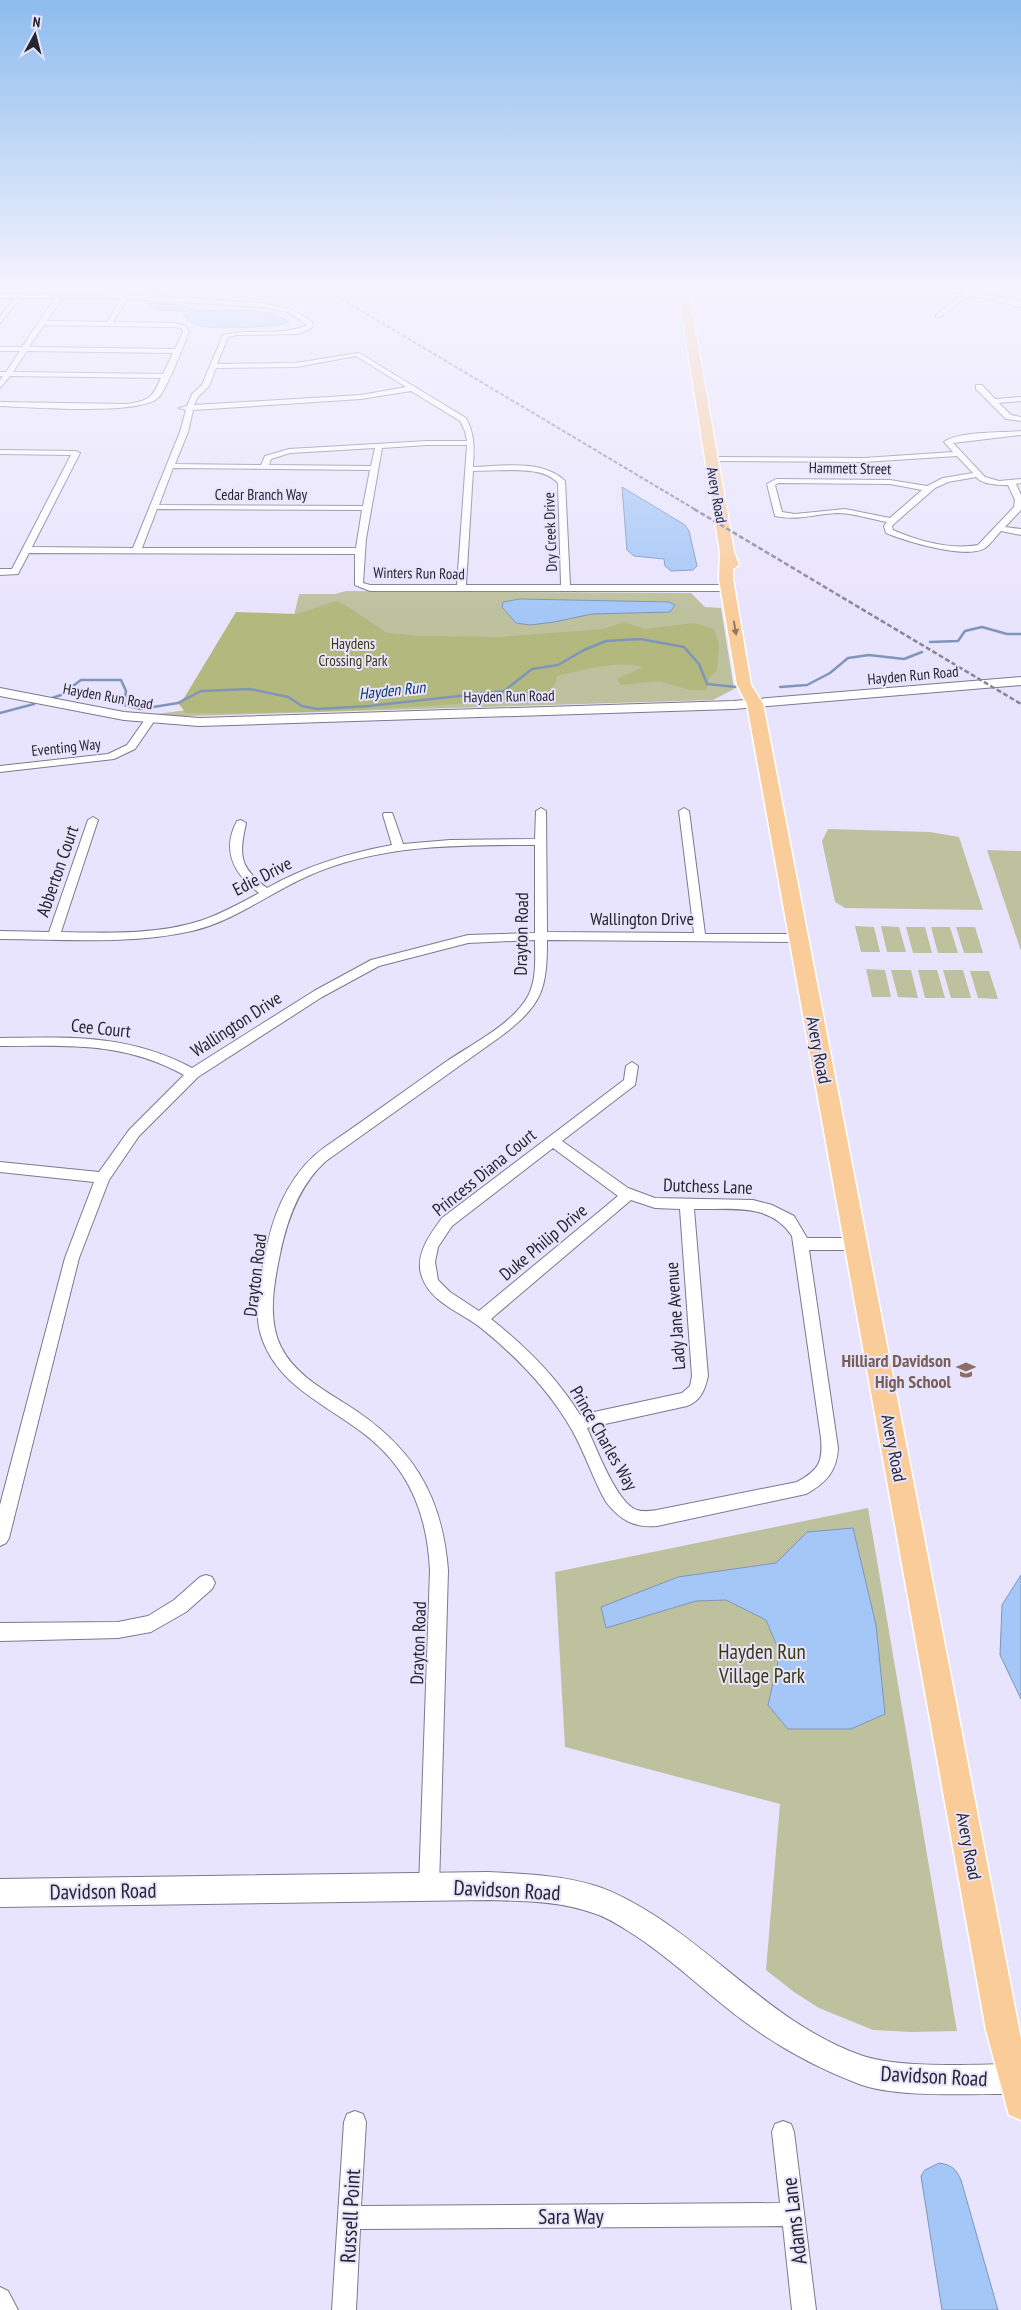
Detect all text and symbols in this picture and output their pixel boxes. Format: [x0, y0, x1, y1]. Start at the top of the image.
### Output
north arrow [10, 10, 60, 60]
text: N [32, 13, 41, 31]
street label: Hammett Street [809, 458, 891, 478]
street label: Avery Road [703, 465, 731, 525]
street label: Cedar Branch Way [215, 485, 308, 504]
street label: Dry Creek Drive [539, 492, 561, 572]
street label: Winters Run Road [373, 563, 465, 583]
one-way arrow [732, 621, 740, 637]
park label: Haydens Crossing Park [318, 634, 388, 670]
street label: Hayden Run Road [867, 662, 959, 688]
water label: Hayden Run [358, 676, 427, 703]
street label: Hayden Run Road [61, 679, 155, 713]
street label: Hayden Run Road [463, 686, 555, 706]
street label: Eventing Way [30, 734, 102, 760]
street label: Abberton Court [31, 822, 83, 920]
street label: Edie Drive [229, 851, 295, 901]
street label: Drayton Road [509, 892, 533, 976]
street label: Wallington Drive [590, 907, 694, 930]
street label: Wallington Drive [186, 986, 286, 1062]
street label: Cee Court [70, 1013, 132, 1043]
street label: Avery Road [801, 1014, 837, 1086]
street label: Princess Diana Court [427, 1123, 541, 1221]
street label: Dutchess Lane [663, 1173, 753, 1199]
street label: Duke Philip Drive [494, 1199, 592, 1285]
street label: Drayton Road [239, 1232, 271, 1318]
street label: Lady Jane Avenue [660, 1261, 690, 1371]
place label: Hilliard Davidson High School [841, 1349, 952, 1393]
school or university icon: Hilliard Davidson High School [955, 1359, 977, 1381]
street label: Prince Charles Way [565, 1382, 643, 1494]
street label: Avery Road [876, 1412, 912, 1484]
street label: Drayton Road [405, 1601, 431, 1685]
park label: Hayden Run Village Park [718, 1638, 806, 1689]
street label: Avery Road [951, 1810, 987, 1882]
street label: Davidson Road [453, 1874, 561, 1906]
street label: Davidson Road [49, 1877, 157, 1905]
street label: Davidson Road [880, 2060, 988, 2092]
street label: Russell Point [334, 2168, 366, 2264]
street label: Adams Lane [775, 2176, 813, 2266]
street label: Sara Way [538, 2203, 604, 2230]

